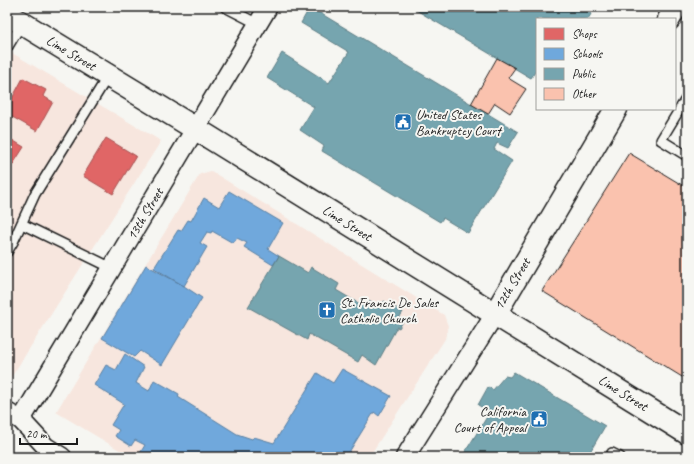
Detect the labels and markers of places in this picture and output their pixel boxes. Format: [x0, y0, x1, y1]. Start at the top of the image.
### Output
place label: United States Bankruptcy Court [416, 106, 503, 139]
public building icon: United States Bankruptcy Court [393, 112, 413, 132]
place label: St. Francis De Sales Catholic Church [340, 294, 439, 327]
church icon: St. Francis De Sales Catholic Church [317, 300, 337, 320]
place label: California Court of Appeal [454, 403, 529, 436]
public building icon: California Court of Appeal [529, 409, 549, 429]

